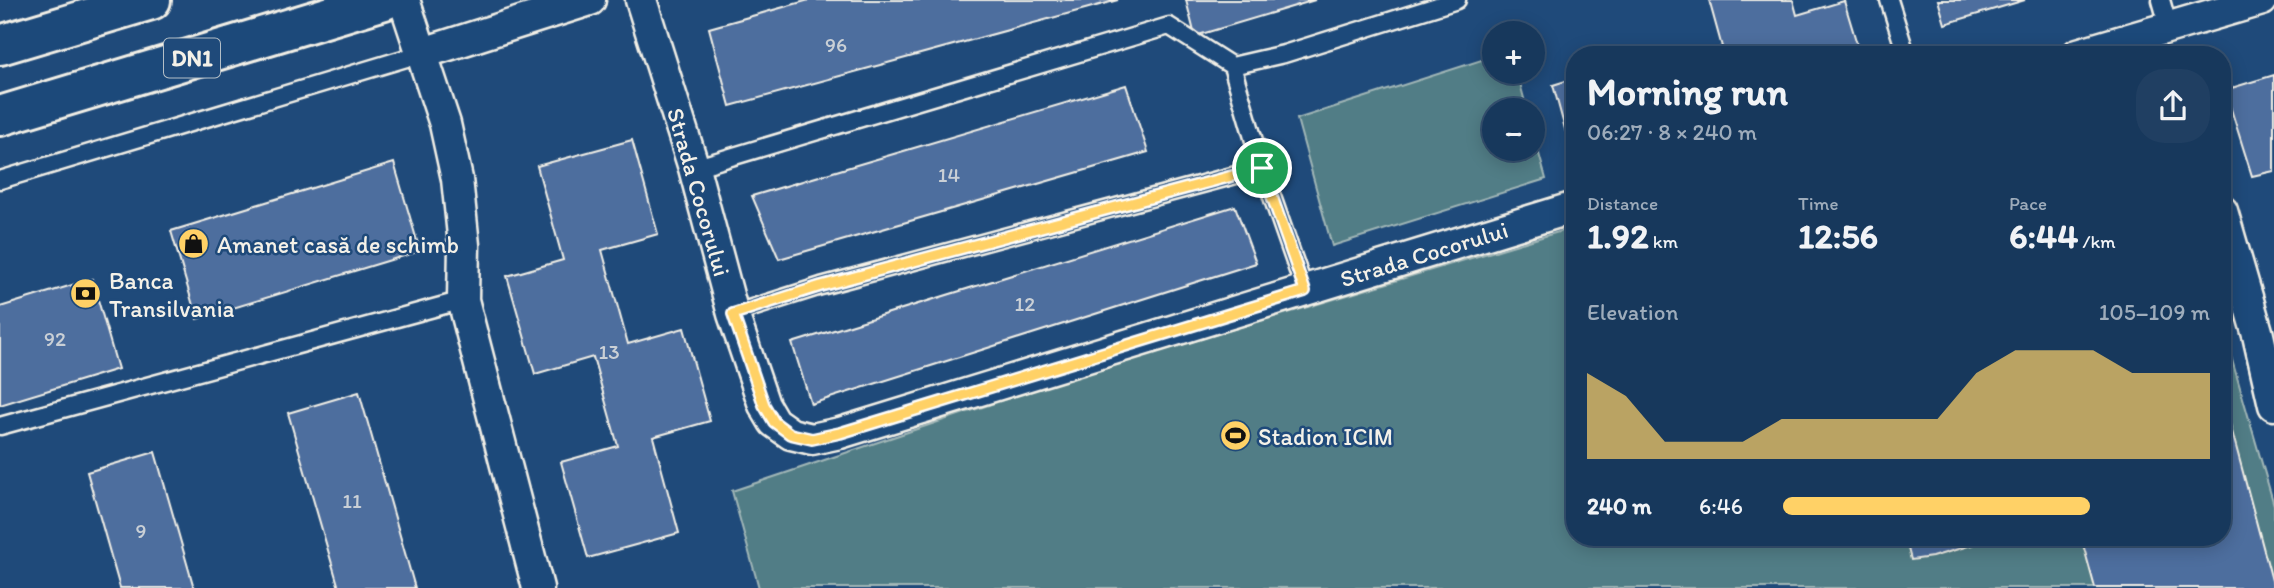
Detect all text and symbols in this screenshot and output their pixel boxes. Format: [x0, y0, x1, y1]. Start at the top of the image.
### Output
map controls [1482, 21, 1545, 161]
button: + [1482, 21, 1545, 84]
house number: 96 [825, 32, 847, 57]
road number: DN1 [164, 39, 220, 78]
text: Morning run [1587, 69, 1788, 115]
button: share [2136, 69, 2210, 143]
button: − [1482, 98, 1545, 161]
street label: Strada Cocorului [661, 104, 737, 280]
text: 06:27 · 8 × 240 m [1587, 118, 1757, 146]
pin [1232, 138, 1292, 198]
icon: arrive [1243, 149, 1281, 187]
house number: 14 [938, 162, 961, 187]
text: Distance [1587, 192, 1658, 215]
text: Time [1798, 192, 1839, 215]
text: Pace [2009, 192, 2047, 215]
street label: Strada Cocorului [1337, 215, 1511, 293]
text: 1.92 [1587, 215, 1649, 257]
text: 12:56 [1798, 215, 1878, 257]
text: 6:44 [2009, 215, 2078, 257]
shop icon: Amanet casă de schimb [177, 227, 211, 261]
place label: Amanet casă de schimb [217, 230, 459, 259]
text: km [1649, 230, 1678, 253]
text: /km [2078, 230, 2116, 253]
place label: Banca Transilvania [109, 266, 235, 323]
bank icon: Banca Transilvania [69, 277, 103, 311]
house number: 12 [1015, 291, 1035, 316]
text: Elevation [1587, 298, 1678, 326]
text: 105–109 m [2099, 298, 2210, 326]
house number: 92 [44, 326, 66, 351]
house number: 13 [598, 339, 620, 364]
sports icon: Stadion ICIM [1218, 419, 1252, 453]
place label: Stadion ICIM [1258, 422, 1393, 451]
house number: 11 [342, 488, 362, 513]
text: 240 m [1587, 492, 1652, 520]
text: 6:46 [1699, 492, 1743, 520]
house number: 9 [136, 518, 146, 543]

